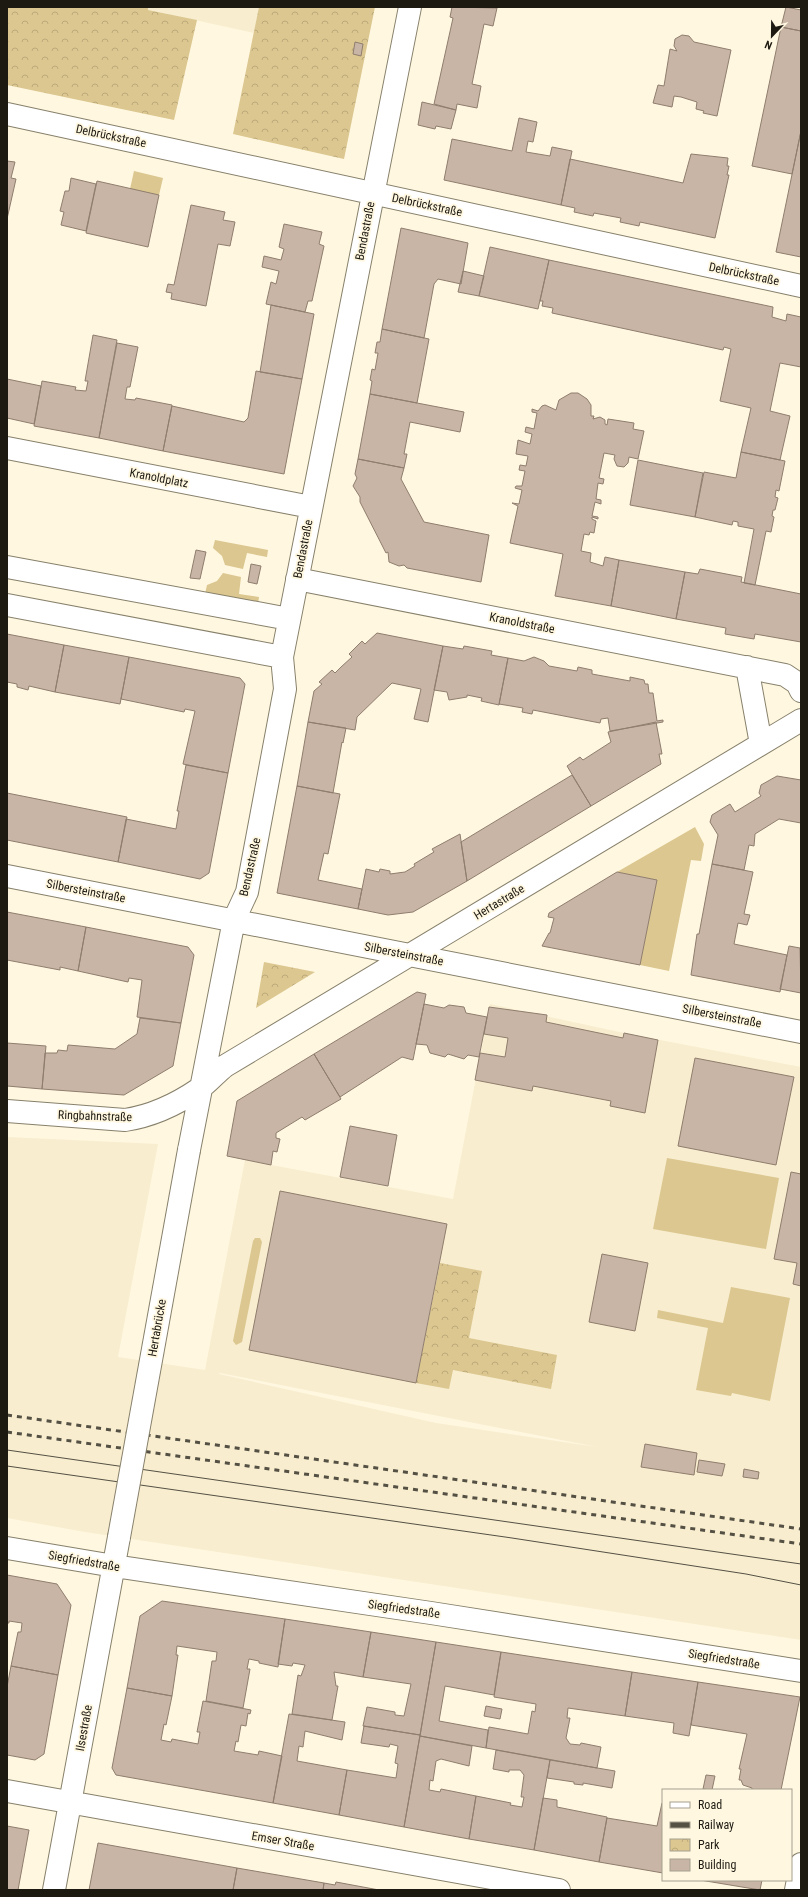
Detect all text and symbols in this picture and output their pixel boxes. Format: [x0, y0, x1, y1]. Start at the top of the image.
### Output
north arrow [752, 16, 792, 56]
text: N [763, 37, 774, 52]
street label: Delbrückstraße [75, 122, 148, 150]
street label: Delbrückstraße [391, 191, 464, 219]
street label: Bendastraße [352, 200, 378, 262]
street label: Delbrückstraße [708, 260, 781, 288]
street label: Kranoldplatz [128, 465, 190, 491]
street label: Bendastraße [290, 518, 316, 580]
street label: Kranoldstraße [488, 610, 556, 636]
street label: Bendastraße [236, 836, 264, 898]
street label: Silbersteinstraße [45, 876, 127, 906]
street label: Hertastraße [471, 881, 527, 923]
street label: Silbersteinstraße [363, 939, 445, 969]
street label: Silbersteinstraße [681, 1001, 763, 1031]
street label: Ringbahnstraße [58, 1108, 133, 1124]
street label: Hertabrücke [145, 1298, 169, 1358]
street label: Siegfriedstraße [47, 1548, 121, 1574]
street label: Siegfriedstraße [367, 1597, 441, 1621]
street label: Siegfriedstraße [687, 1646, 761, 1672]
street label: Ilsestraße [73, 1703, 95, 1752]
legend [662, 1789, 792, 1881]
text: Road [698, 1798, 722, 1812]
text: Railway [698, 1818, 734, 1832]
street label: Emser Straße [251, 1829, 316, 1853]
text: Park [698, 1838, 720, 1852]
text: Building [698, 1858, 736, 1872]

